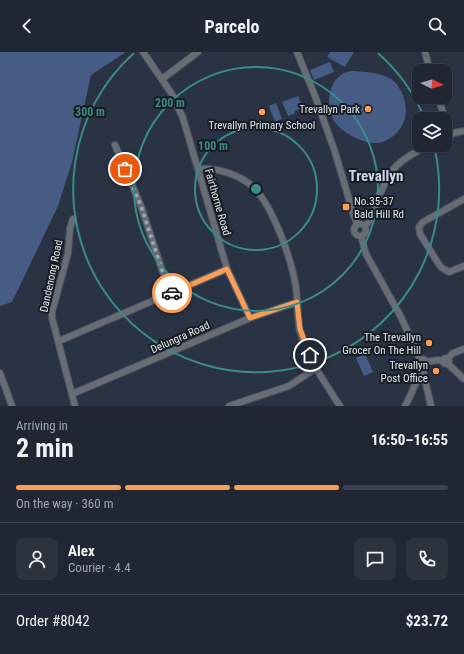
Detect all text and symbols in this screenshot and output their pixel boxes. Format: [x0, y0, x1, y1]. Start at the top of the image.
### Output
icon: back [16, 15, 38, 37]
icon: search [426, 15, 448, 37]
text: Parcelo [205, 16, 259, 37]
north arrow [412, 64, 452, 104]
map controls [412, 64, 452, 152]
text: 200 m [155, 96, 185, 110]
place label: Trevallyn Park [299, 103, 360, 116]
marker: Trevallyn Park [363, 104, 373, 114]
text: 300 m [75, 105, 105, 119]
marker: Trevallyn Primary School [257, 107, 267, 117]
button: layers [412, 112, 452, 152]
place label: Trevallyn Primary School [209, 119, 315, 132]
text: 100 m [198, 139, 228, 153]
pin [108, 152, 142, 186]
icon: bag [114, 158, 136, 180]
street label: Fairthorne Road [202, 167, 233, 237]
district label: Trevallyn [349, 167, 403, 185]
centre of rings [249, 182, 263, 196]
place label: No.35-37 Bald Hill Rd [354, 195, 404, 221]
marker: No.35-37 Bald Hill Rd [341, 202, 351, 212]
street label: Dandenong Road [37, 239, 66, 314]
courier [152, 273, 192, 313]
icon: car [161, 282, 183, 304]
street label: Delungra Road [149, 319, 212, 356]
place label: The Trevallyn Grocer On The Hill [342, 331, 421, 357]
pin [293, 338, 327, 372]
marker: The Trevallyn Grocer On The Hill [424, 338, 434, 348]
icon: home [299, 344, 321, 366]
place label: Trevallyn Post Office [381, 359, 428, 385]
marker: Trevallyn Post Office [431, 366, 441, 376]
text: Arriving in [16, 418, 68, 433]
text: 16:50–16:55 [371, 431, 448, 449]
text: 2 min [16, 433, 74, 463]
text: On the way · 360 m [16, 496, 113, 511]
button: person [16, 538, 58, 580]
button: chat [354, 538, 396, 580]
button: phone [406, 538, 448, 580]
text: Alex [68, 542, 95, 560]
text: Courier · 4.4 [68, 560, 131, 575]
text: Order #8042 [16, 612, 90, 630]
text: $23.72 [406, 612, 448, 630]

